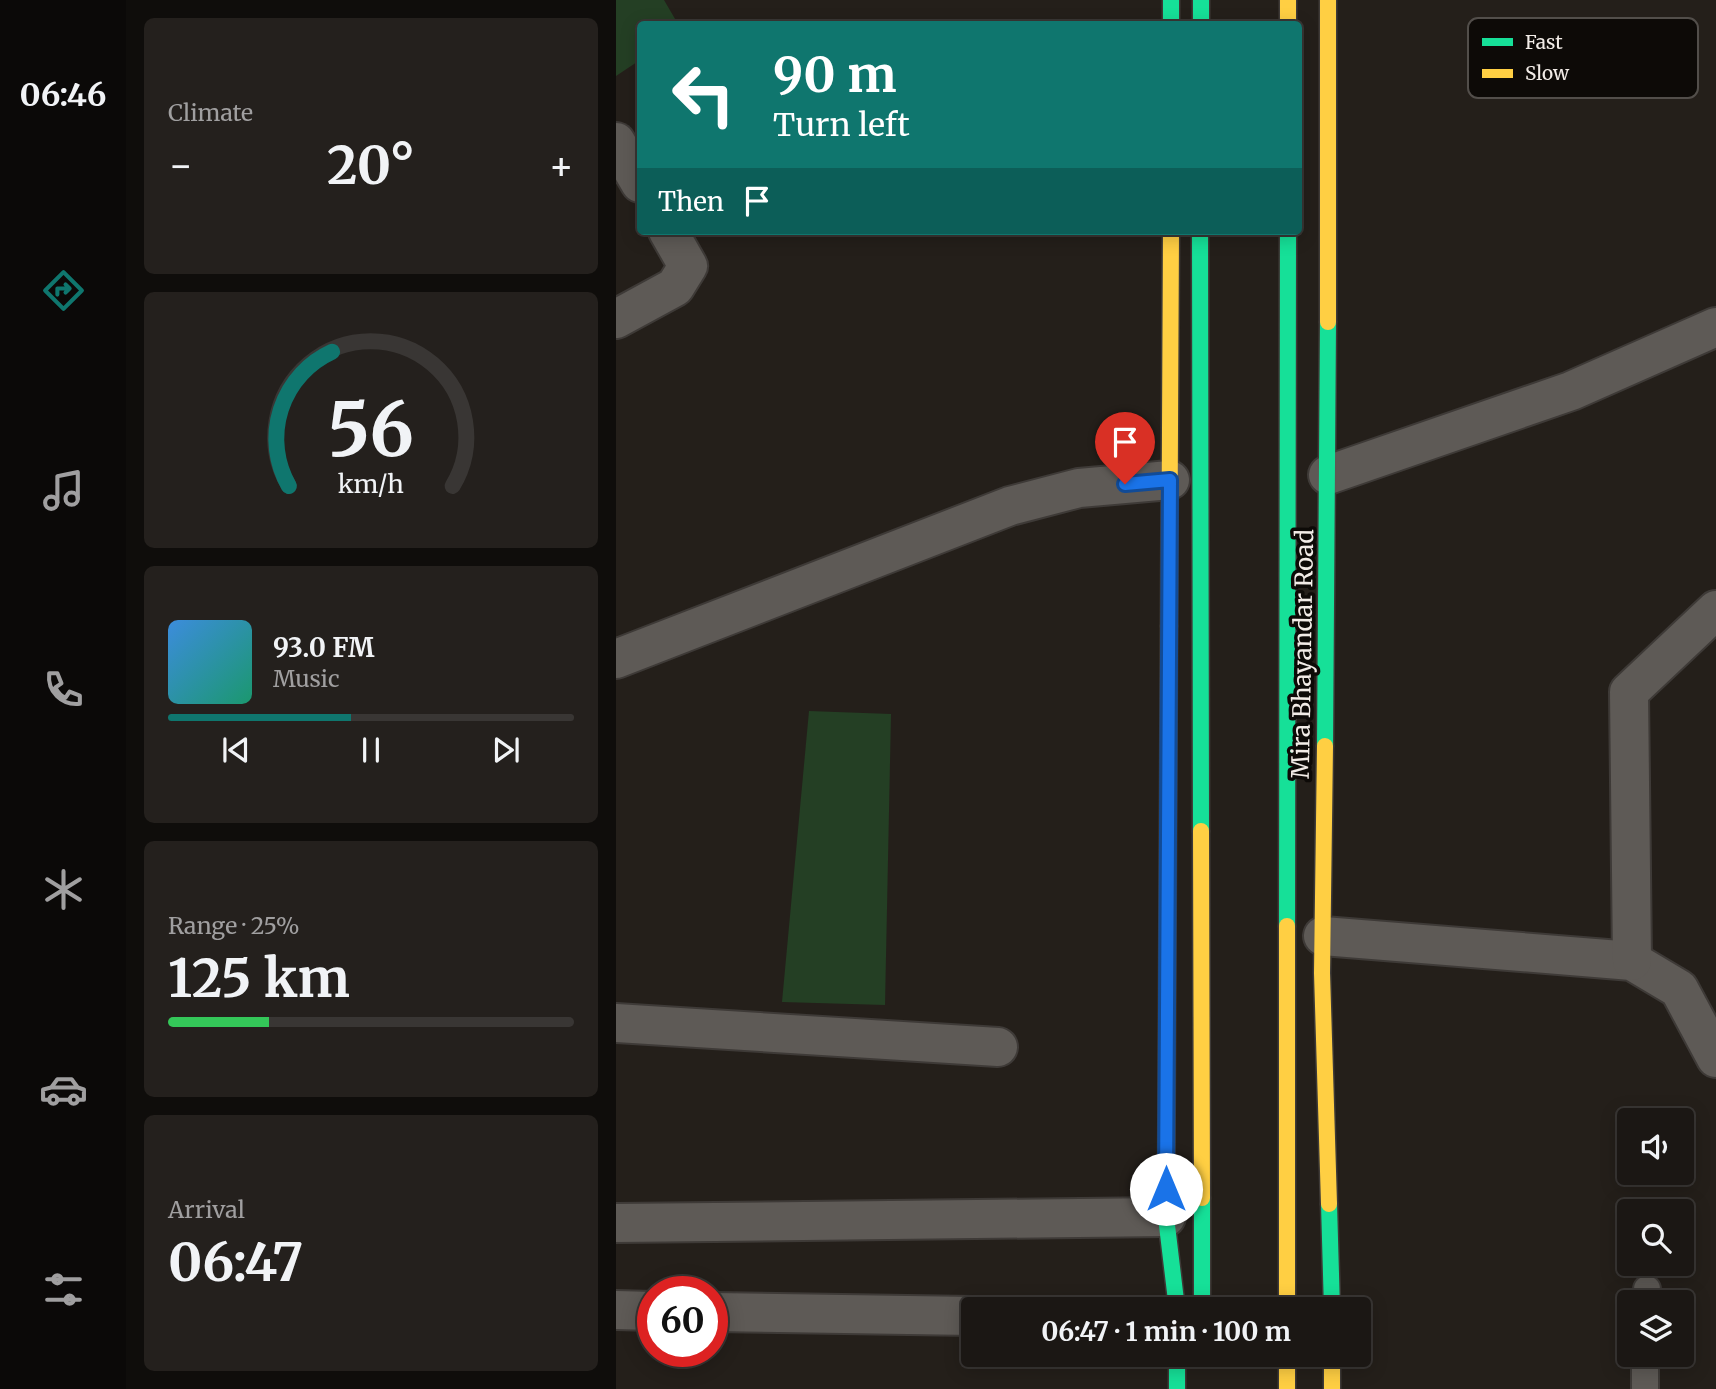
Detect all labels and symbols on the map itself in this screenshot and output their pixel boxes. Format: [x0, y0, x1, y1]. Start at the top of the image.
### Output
legend [1468, 18, 1698, 98]
text: Fast [1525, 30, 1563, 54]
text: Slow [1525, 61, 1570, 85]
pin [1095, 412, 1155, 484]
street label: Mira Bhayandar Road [1285, 529, 1320, 779]
position arrow [1129, 1152, 1203, 1226]
speed limit sign: 60 [637, 1276, 728, 1367]

